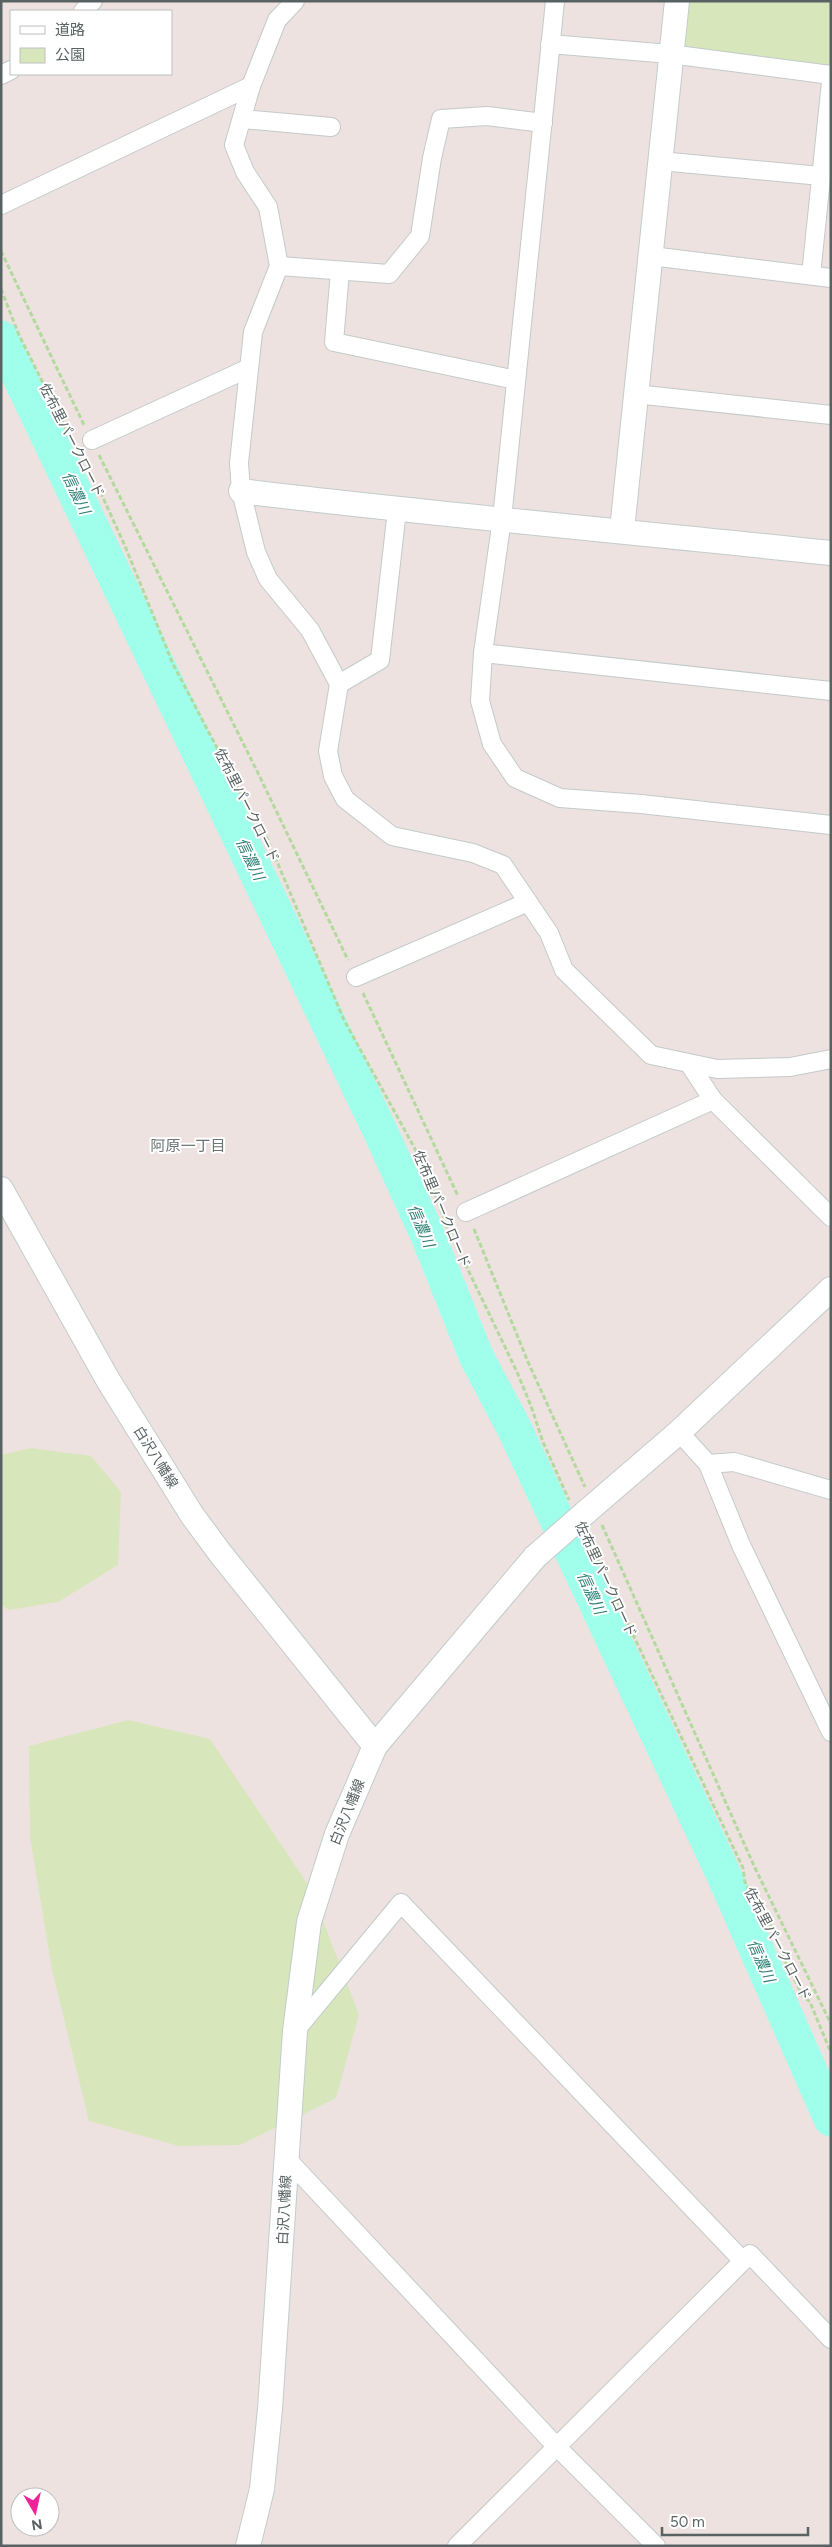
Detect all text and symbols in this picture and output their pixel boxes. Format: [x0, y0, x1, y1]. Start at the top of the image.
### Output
legend [10, 10, 172, 75]
text: 道路 [55, 21, 85, 39]
text: 公園 [55, 46, 85, 64]
street label: 佐布里パークロード [35, 380, 108, 500]
water label: 信濃川 [58, 469, 95, 519]
street label: 佐布里パークロード [210, 745, 283, 865]
water label: 信濃川 [232, 835, 269, 885]
district label: 阿原一丁目 [150, 1137, 226, 1155]
street label: 佐布里パークロード [409, 1148, 474, 1271]
water label: 信濃川 [404, 1202, 439, 1252]
street label: 白沢八幡線 [130, 1423, 181, 1491]
street label: 佐布里パークロード [571, 1519, 640, 1640]
water label: 信濃川 [573, 1569, 610, 1619]
street label: 白沢八幡線 [326, 1777, 368, 1848]
street label: 佐布里パークロード [740, 1885, 815, 2004]
water label: 信濃川 [744, 1937, 779, 1987]
street label: 白沢八幡線 [274, 2175, 295, 2245]
north arrow [10, 2487, 60, 2537]
scale bar [662, 2504, 808, 2536]
text: 50 m [670, 2513, 705, 2531]
text: N [30, 2515, 44, 2534]

